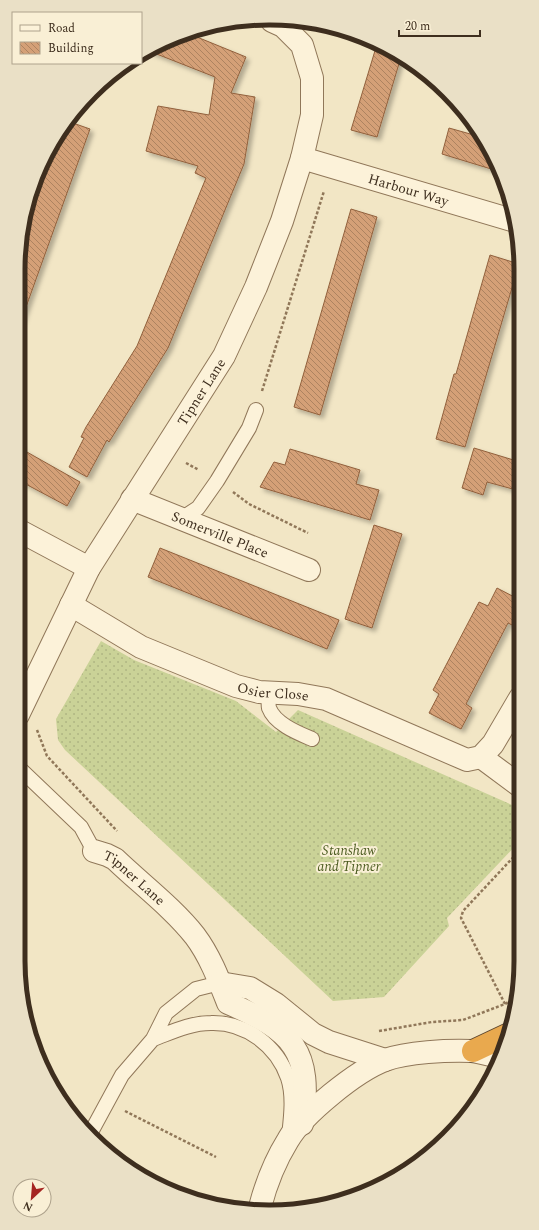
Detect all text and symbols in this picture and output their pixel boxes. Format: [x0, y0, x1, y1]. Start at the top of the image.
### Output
legend [12, 12, 142, 64]
scale bar [399, 12, 480, 38]
text: 20 m [405, 17, 430, 36]
text: Road [48, 19, 75, 38]
text: Building [48, 39, 94, 58]
street label: Harbour Way [365, 168, 452, 212]
street label: Tipner Lane [172, 354, 231, 430]
street label: Somerville Place [168, 506, 272, 564]
street label: Osier Close [235, 677, 311, 707]
park label: Stanshaw and Tipner [317, 840, 381, 877]
street label: Tipner Lane [100, 845, 170, 911]
north arrow [12, 1178, 52, 1218]
text: N [20, 1197, 36, 1216]

